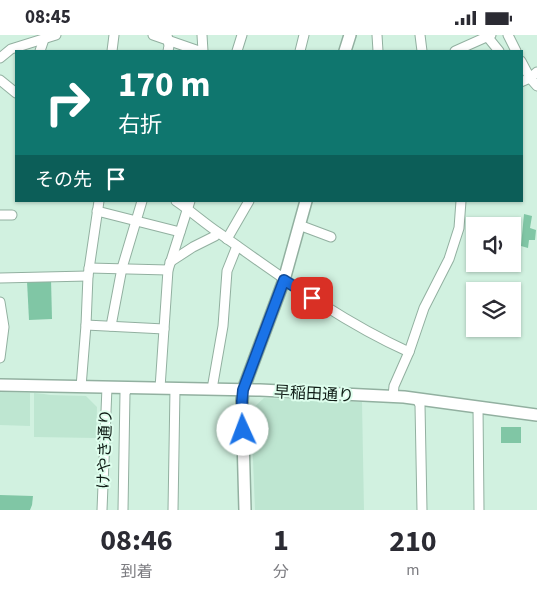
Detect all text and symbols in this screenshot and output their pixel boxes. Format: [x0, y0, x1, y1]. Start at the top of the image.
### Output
text: 08:45 [25, 4, 71, 31]
text: 170 m [118, 60, 210, 110]
icon: right [35, 70, 100, 135]
text: 右折 [118, 109, 162, 141]
icon: arrive [102, 165, 130, 193]
text: その先 [35, 167, 92, 194]
map controls [466, 217, 521, 337]
button: sound [466, 217, 521, 272]
pin [291, 277, 333, 319]
button: layers [466, 282, 521, 337]
icon: arrive [298, 284, 326, 312]
street label: 早稲田通り [273, 381, 354, 407]
position arrow [216, 403, 268, 455]
street label: けやき通り [93, 409, 117, 489]
text: 08:46 [100, 519, 173, 562]
text: 1 [273, 519, 289, 562]
text: 210 [389, 520, 437, 563]
text: m [406, 559, 420, 581]
text: 到着 [120, 561, 152, 583]
text: 分 [273, 561, 289, 583]

